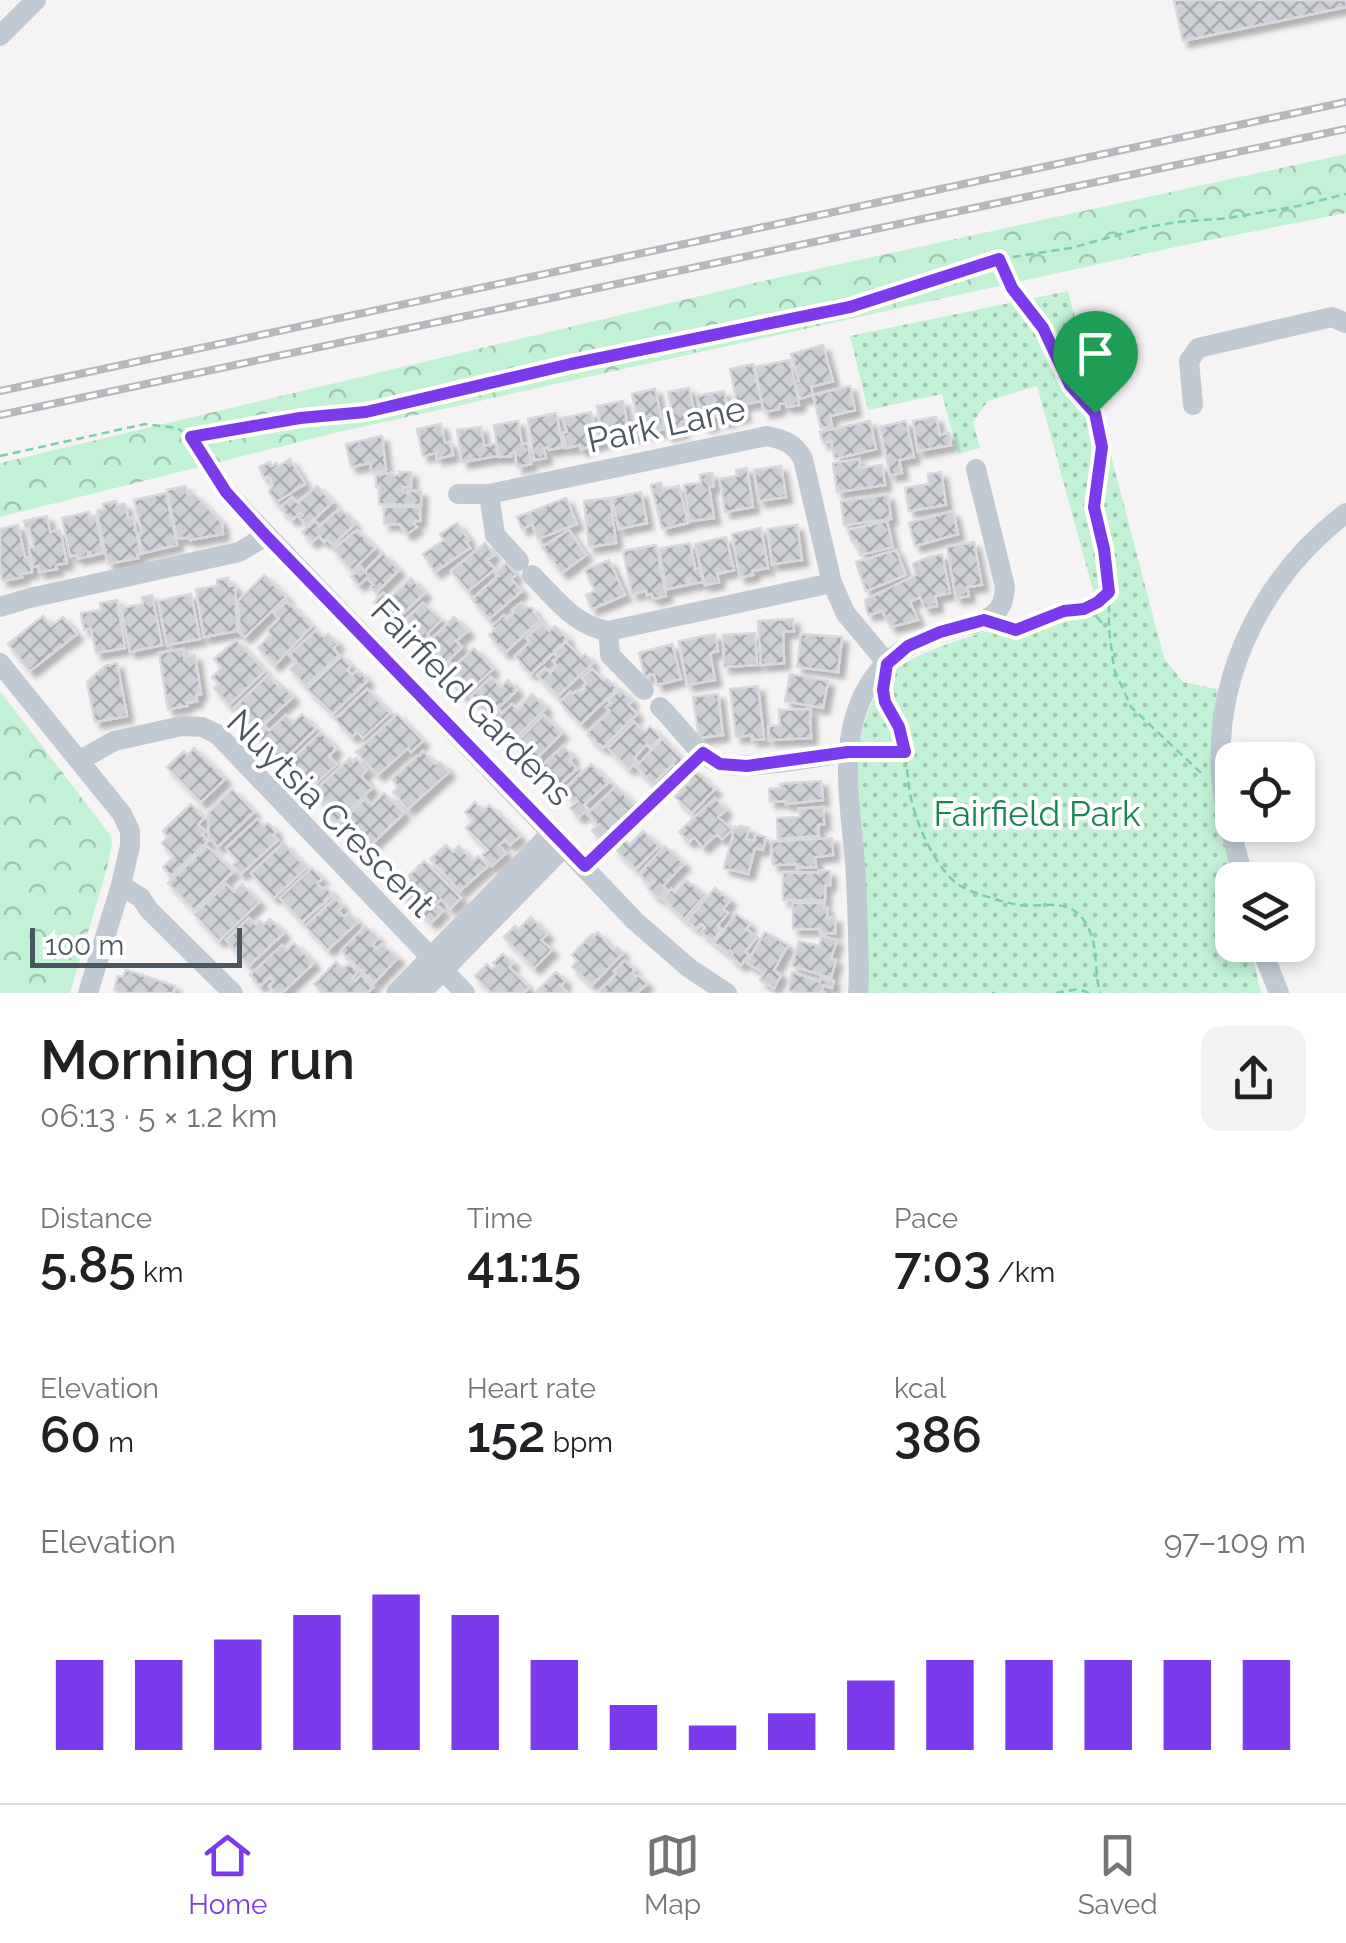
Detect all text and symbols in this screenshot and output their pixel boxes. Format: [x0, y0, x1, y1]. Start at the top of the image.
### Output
pin [1053, 311, 1138, 414]
icon: arrive [1068, 326, 1123, 381]
street label: Park Lane [583, 387, 749, 461]
street label: Fairfield Gardens [363, 590, 581, 814]
street label: Nuytsia Crescent [219, 701, 443, 925]
map controls [1215, 742, 1315, 962]
button: locate [1215, 742, 1315, 842]
park label: Fairfield Park [933, 793, 1141, 834]
button: layers [1215, 862, 1315, 962]
scale bar [30, 923, 242, 968]
text: 100 m [45, 929, 124, 962]
button: share [1201, 1026, 1306, 1131]
text: Morning run [40, 1027, 355, 1092]
text: 06:13 · 5 × 1.2 km [40, 1097, 277, 1134]
text: Distance [40, 1202, 152, 1235]
text: Time [467, 1202, 532, 1235]
text: Pace [894, 1202, 958, 1235]
text: 5.85 [40, 1235, 136, 1294]
text: 41:15 [467, 1235, 581, 1294]
text: 7:03 [894, 1235, 991, 1294]
text: km [136, 1256, 184, 1289]
text: /km [991, 1256, 1055, 1289]
text: Elevation [40, 1372, 159, 1405]
text: Heart rate [467, 1372, 596, 1405]
text: kcal [894, 1372, 946, 1405]
text: 60 [40, 1405, 101, 1464]
text: 152 [467, 1405, 546, 1464]
text: 386 [894, 1405, 982, 1464]
text: m [101, 1426, 134, 1459]
text: bpm [546, 1426, 613, 1459]
text: Elevation [40, 1523, 176, 1560]
text: 97–109 m [1164, 1523, 1306, 1560]
tab: Home [188, 1828, 268, 1921]
tab: Map [644, 1828, 701, 1921]
tab: Saved [1078, 1828, 1158, 1921]

